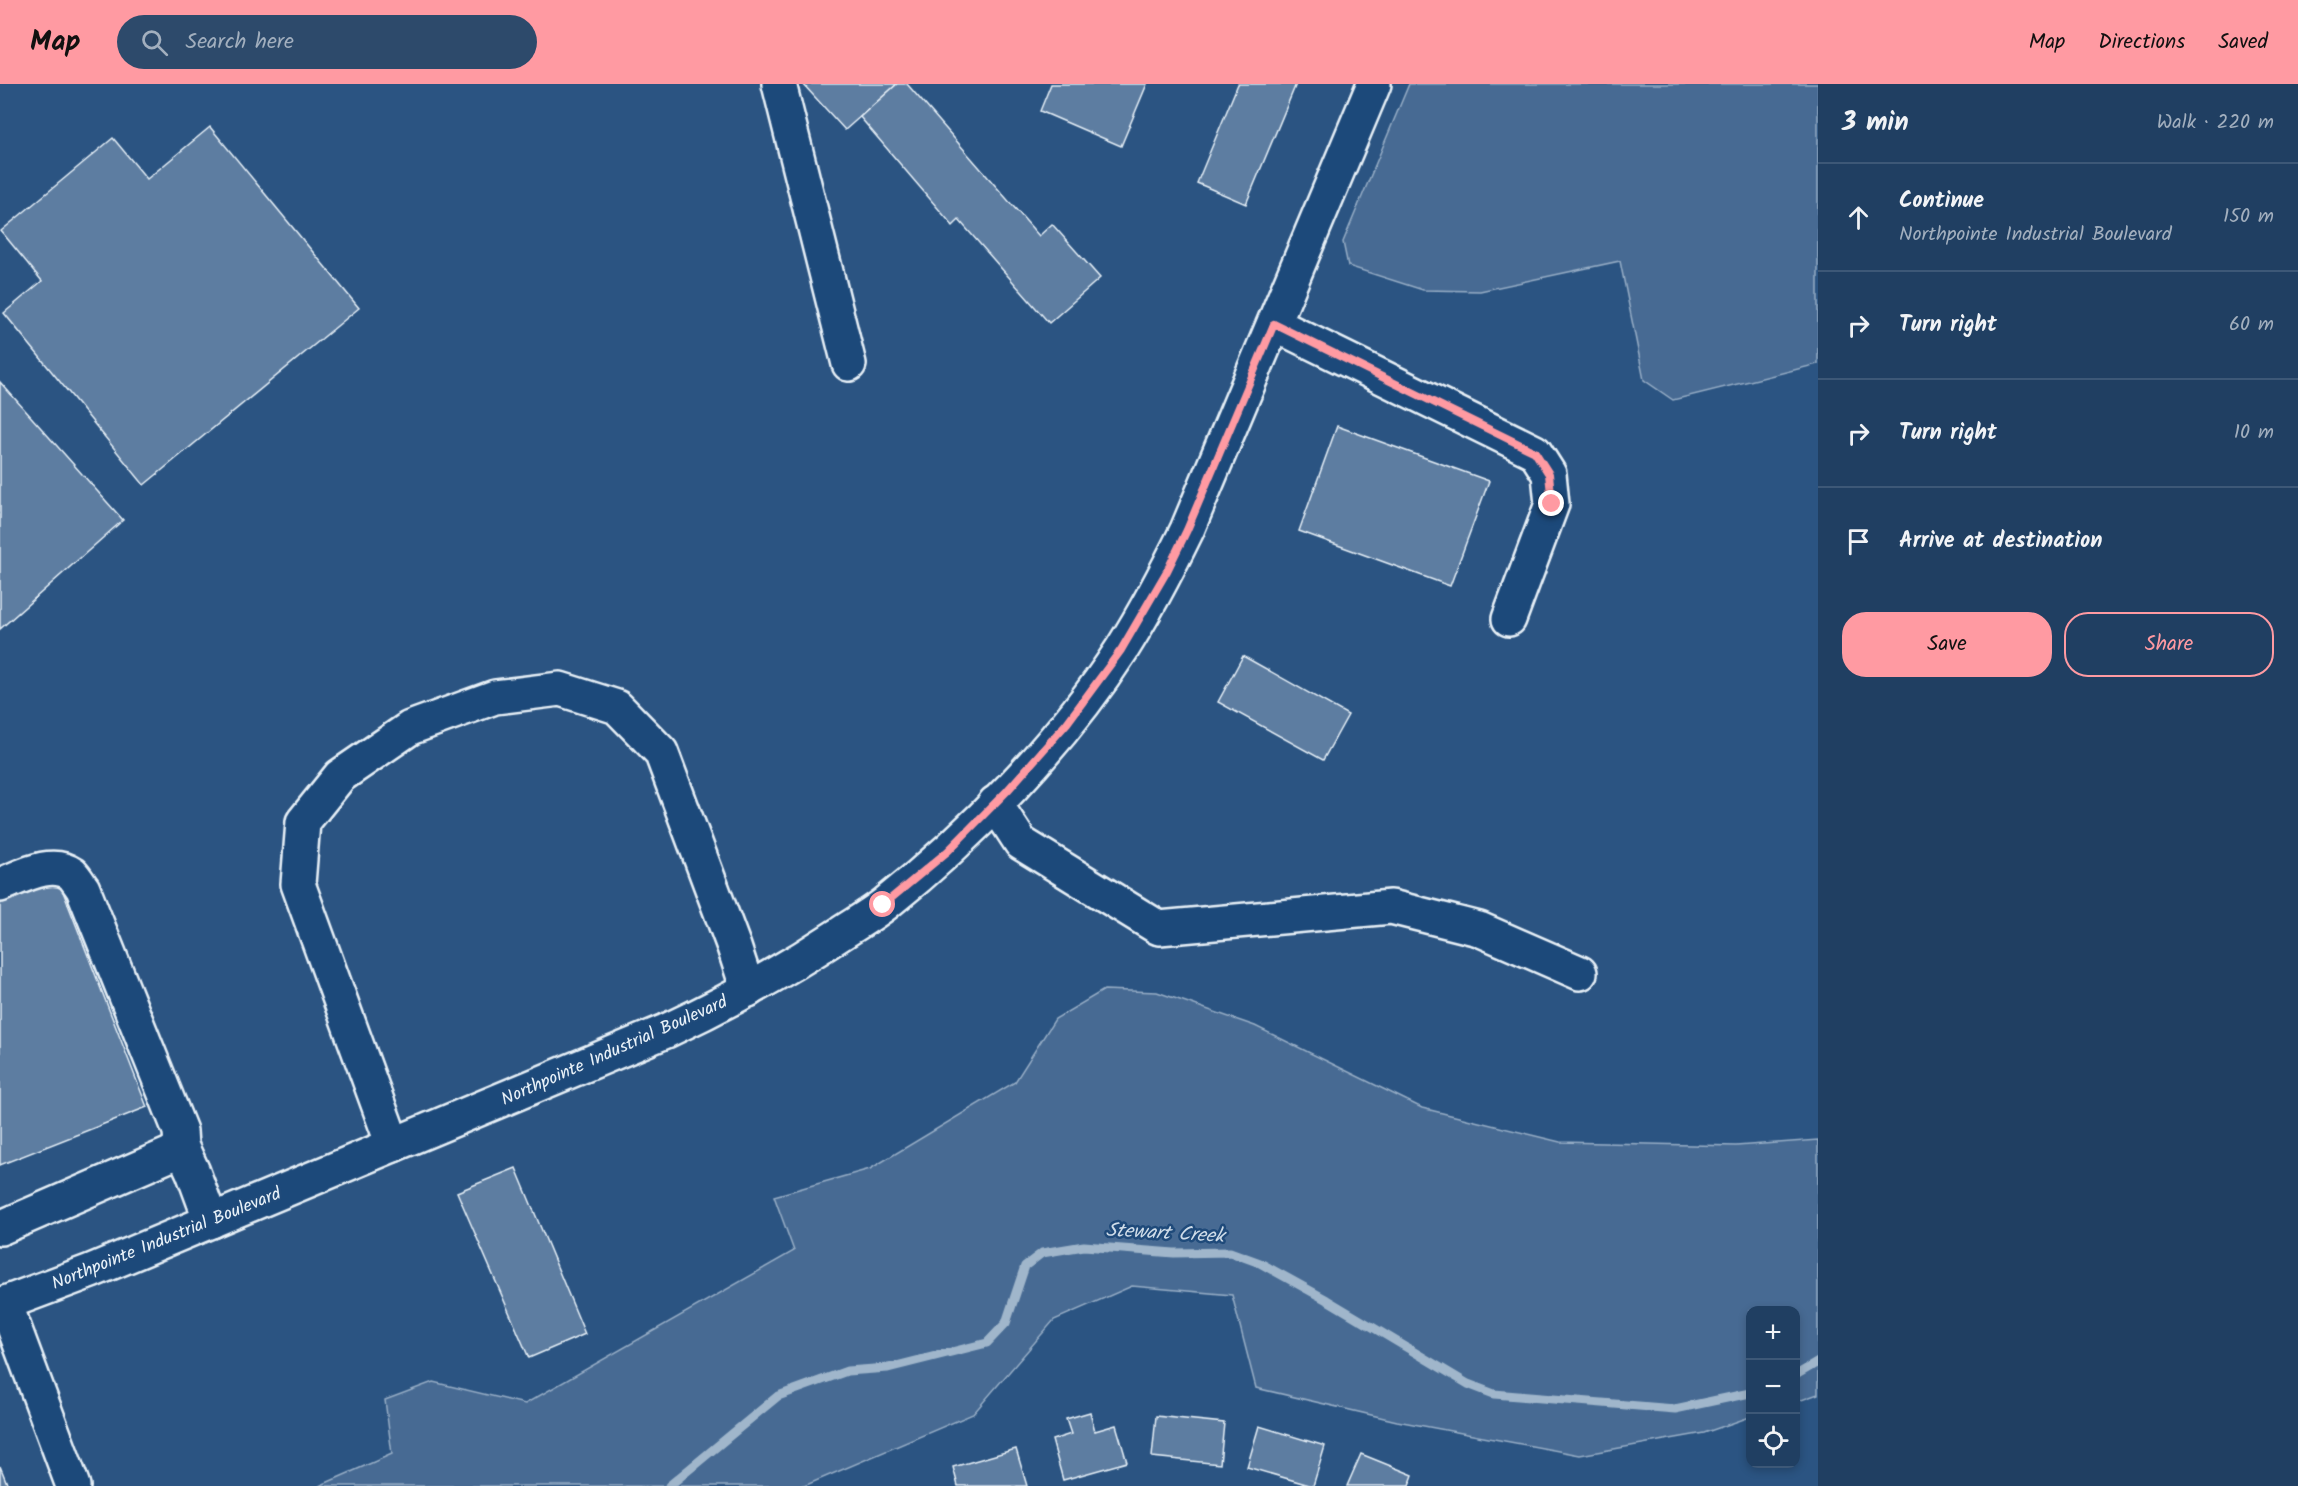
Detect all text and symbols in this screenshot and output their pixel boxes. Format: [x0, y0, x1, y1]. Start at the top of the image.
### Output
search box [117, 15, 537, 69]
text: Map [30, 20, 81, 65]
text: Search here [186, 25, 294, 60]
icon: search [138, 26, 171, 59]
text: Map [2029, 26, 2065, 59]
text: Directions [2098, 26, 2185, 59]
text: Saved [2218, 26, 2268, 59]
text: 3 min [1842, 102, 1909, 144]
text: Walk · 220 m [2157, 107, 2274, 139]
text: Continue [1899, 184, 1984, 219]
icon: ahead [1842, 201, 1875, 234]
text: 150 m [2223, 201, 2274, 233]
text: Northpointe Industrial Boulevard [1899, 219, 2172, 251]
text: Turn right [1899, 308, 1997, 343]
icon: right [1842, 309, 1875, 342]
text: 60 m [2229, 309, 2274, 341]
text: Turn right [1899, 416, 1997, 451]
icon: right [1842, 417, 1875, 450]
text: 10 m [2234, 417, 2274, 449]
route end [1538, 490, 1564, 516]
text: Arrive at destination [1899, 524, 2102, 559]
icon: arrive [1842, 525, 1875, 558]
button: Save [1842, 612, 2052, 677]
button: Share [2064, 612, 2274, 677]
route start [869, 891, 895, 917]
street label: Northpointe Industrial Boulevard [497, 988, 734, 1115]
street label: Northpointe Industrial Boulevard [47, 1180, 287, 1299]
water label: Stewart Creek [1105, 1215, 1228, 1253]
map controls [1746, 1306, 1800, 1468]
button: + [1746, 1306, 1800, 1360]
button: − [1746, 1360, 1800, 1414]
button: locate [1746, 1414, 1800, 1468]

